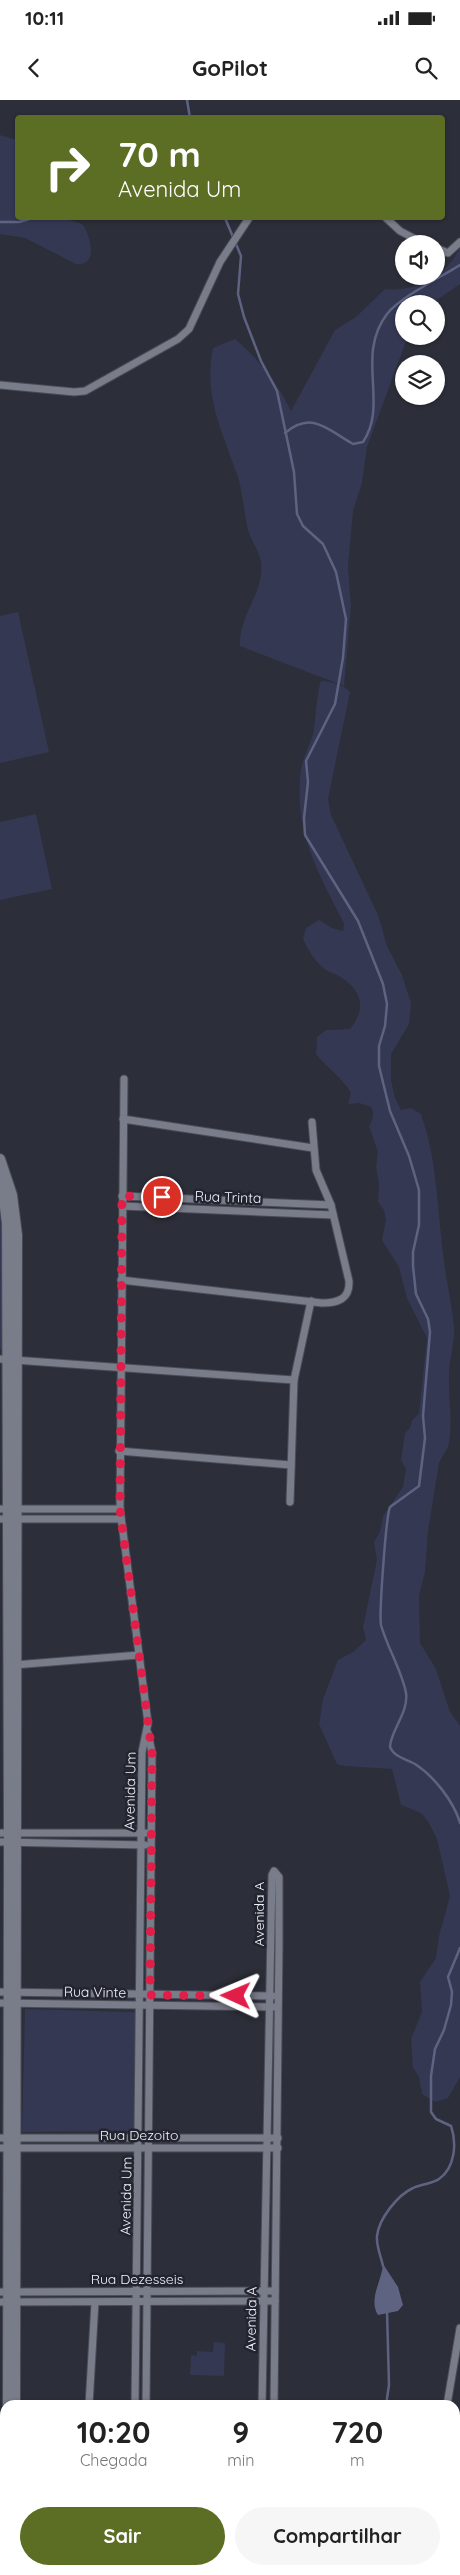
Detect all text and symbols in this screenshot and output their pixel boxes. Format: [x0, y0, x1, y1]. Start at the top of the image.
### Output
text: 10:11 [25, 6, 64, 30]
icon: back [20, 54, 48, 82]
text: GoPilot [192, 54, 268, 82]
icon: search [412, 54, 440, 82]
text: 70 m [118, 132, 201, 176]
icon: right [35, 135, 100, 200]
text: Avenida Um [118, 175, 241, 203]
map controls [395, 235, 445, 405]
button: sound [395, 235, 445, 285]
button: search [395, 295, 445, 345]
button: layers [395, 355, 445, 405]
pin [141, 1176, 183, 1218]
icon: arrive [148, 1183, 176, 1211]
street label: Rua Trinta [194, 1187, 262, 1207]
street label: Avenida Um [120, 1752, 140, 1830]
street label: Avenida A [250, 1882, 268, 1946]
position arrow [209, 1969, 261, 2021]
street label: Rua Vinte [64, 1982, 126, 2002]
street label: Rua Dezoito [100, 2126, 178, 2144]
street label: Avenida Um [116, 2157, 136, 2235]
street label: Rua Dezesseis [91, 2270, 183, 2288]
street label: Avenida A [241, 2286, 261, 2352]
text: 10:20 [77, 2413, 151, 2451]
text: 9 [232, 2413, 249, 2451]
text: 720 [331, 2413, 383, 2451]
text: Chegada [80, 2450, 147, 2470]
text: min [227, 2450, 255, 2470]
text: m [350, 2450, 365, 2470]
button: Sair [20, 2507, 225, 2565]
button: Compartilhar [235, 2507, 440, 2565]

